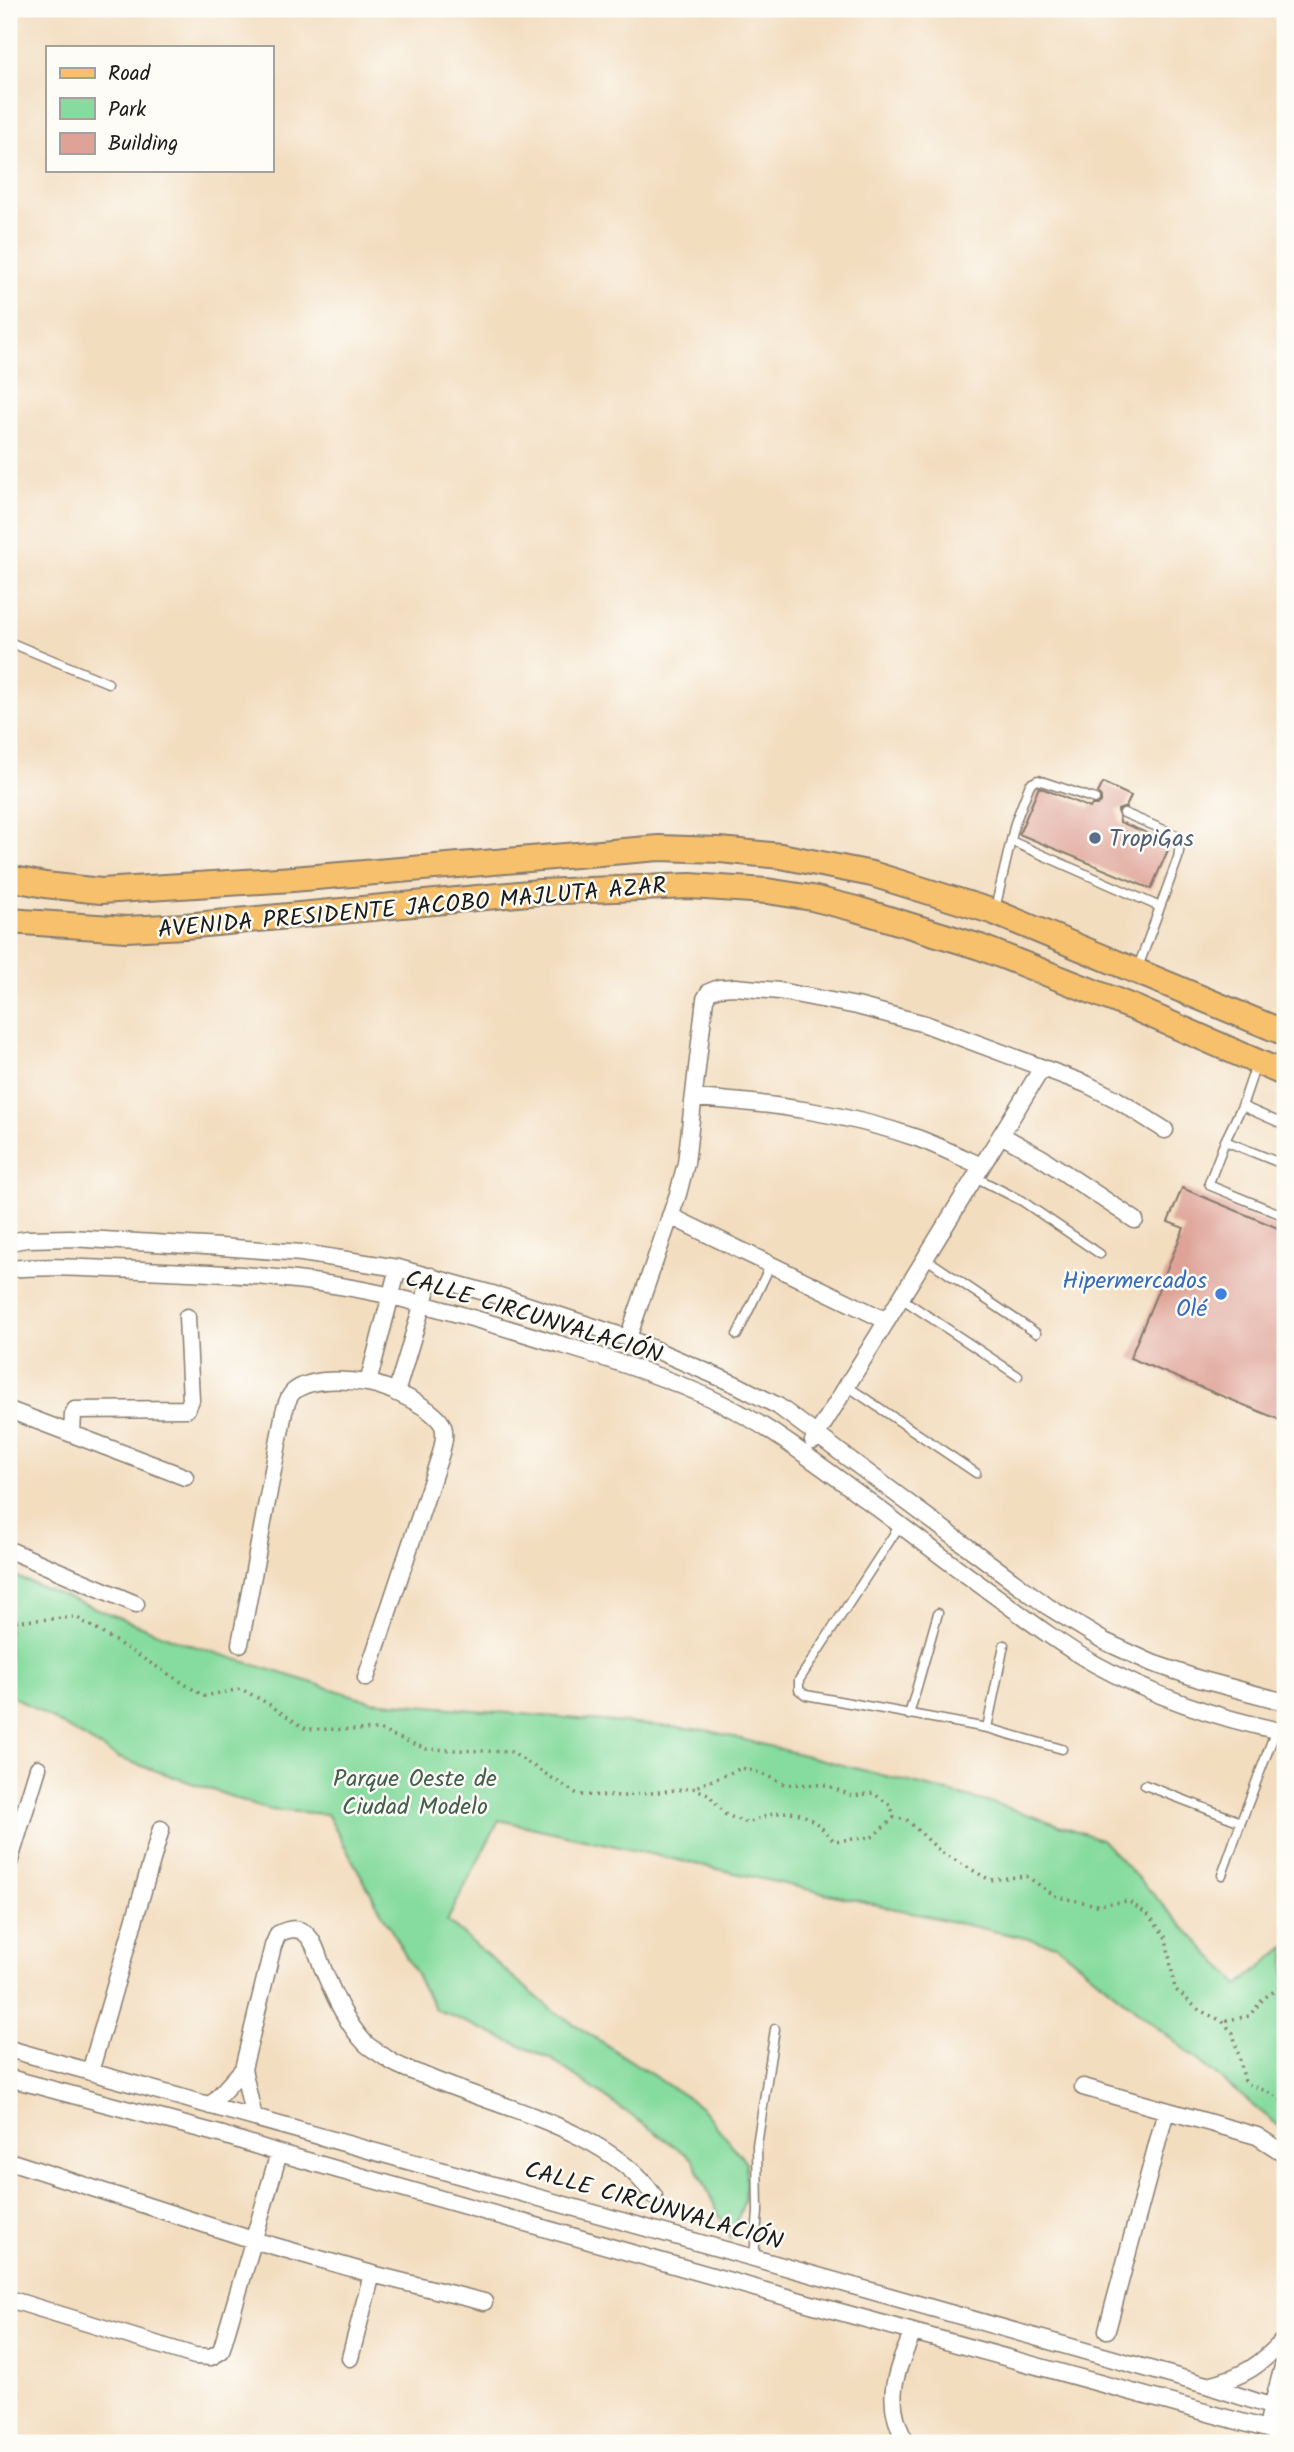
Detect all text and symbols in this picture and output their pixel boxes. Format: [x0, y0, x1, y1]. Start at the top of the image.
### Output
legend [46, 46, 273, 172]
text: Road [108, 58, 151, 91]
text: Park [108, 94, 146, 127]
text: Building [108, 128, 178, 161]
place label: TropiGas [1109, 820, 1194, 859]
marker: TropiGas [1087, 830, 1103, 846]
street label: AVENIDA PRESIDENTE JACOBO MAJLUTA AZAR [156, 867, 668, 950]
street label: CALLE CIRCUNVALACIÓN [400, 1260, 667, 1375]
place label: Hipermercados Olé [1062, 1262, 1208, 1329]
marker: Hipermercados Olé [1213, 1286, 1229, 1302]
park label: Parque Oeste de Ciudad Modelo [333, 1760, 497, 1827]
street label: CALLE CIRCUNVALACIÓN [520, 2151, 788, 2262]

